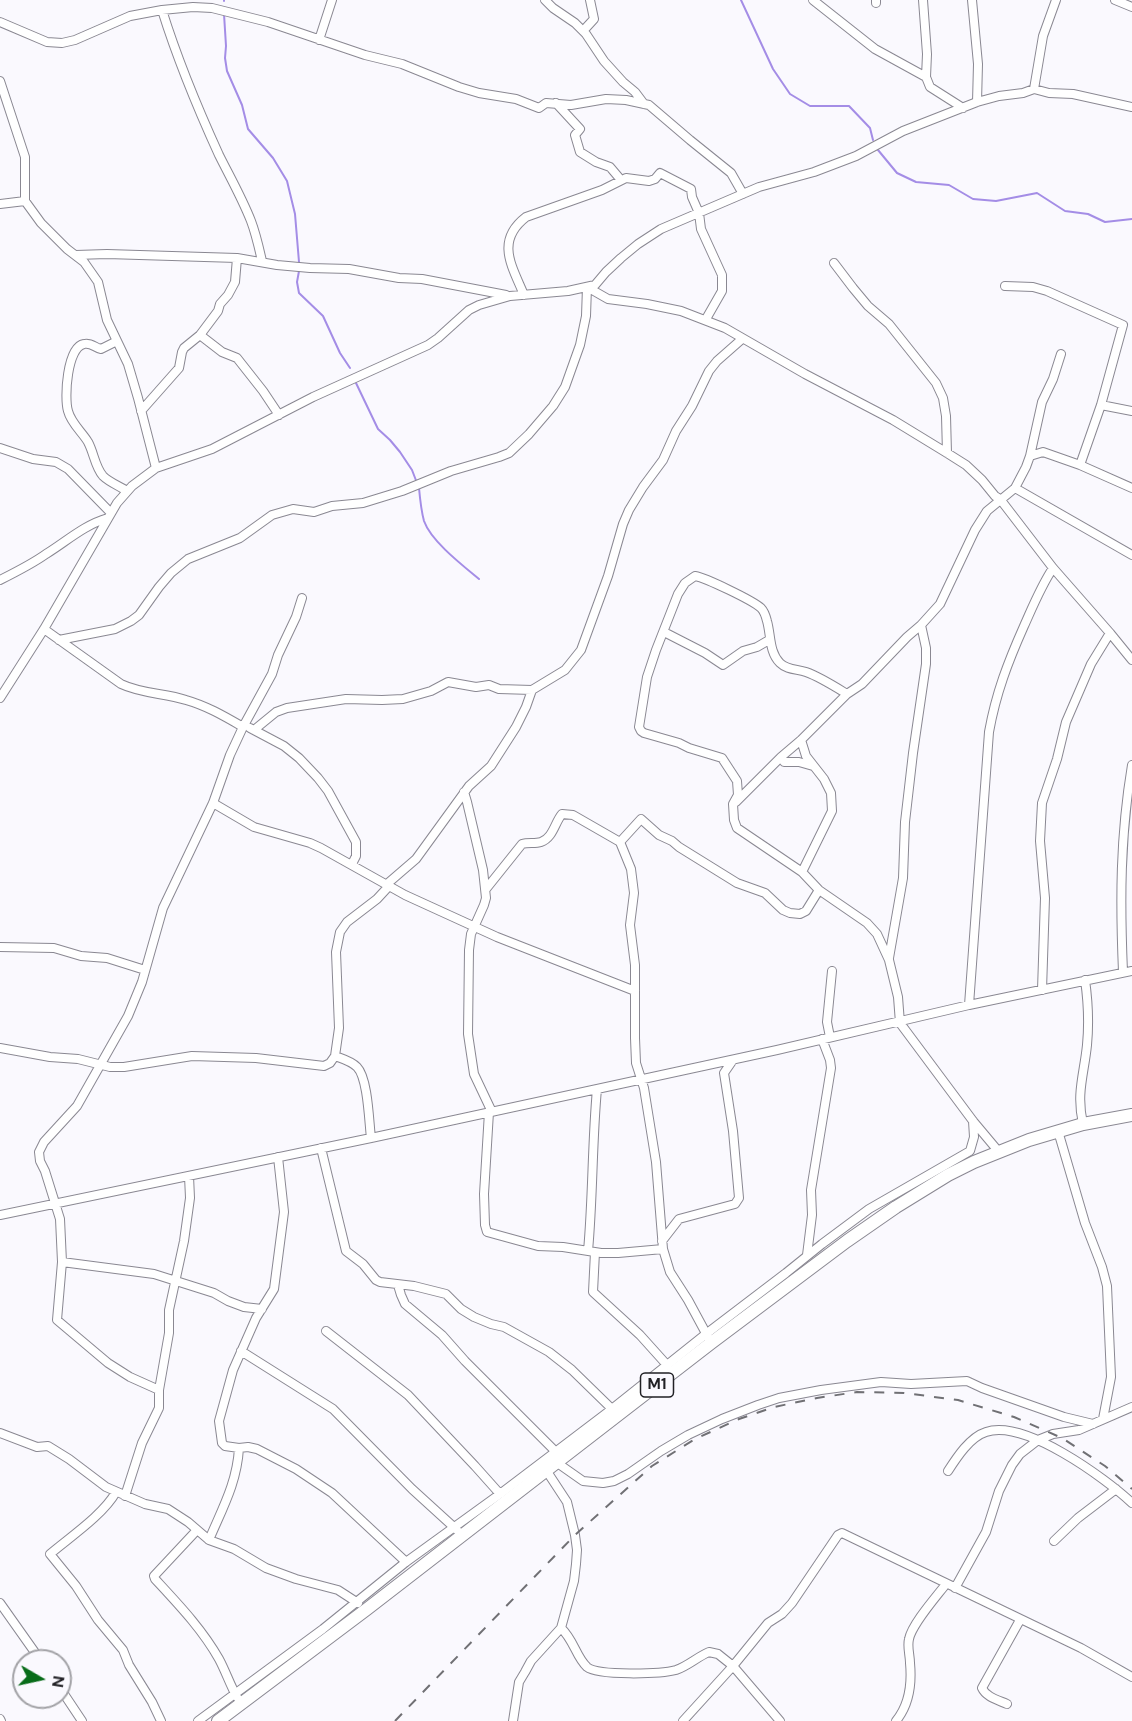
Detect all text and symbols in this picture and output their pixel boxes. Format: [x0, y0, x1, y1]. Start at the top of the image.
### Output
road number: M1 [640, 1373, 674, 1397]
north arrow [12, 1649, 72, 1709]
text: N [47, 1674, 70, 1689]

